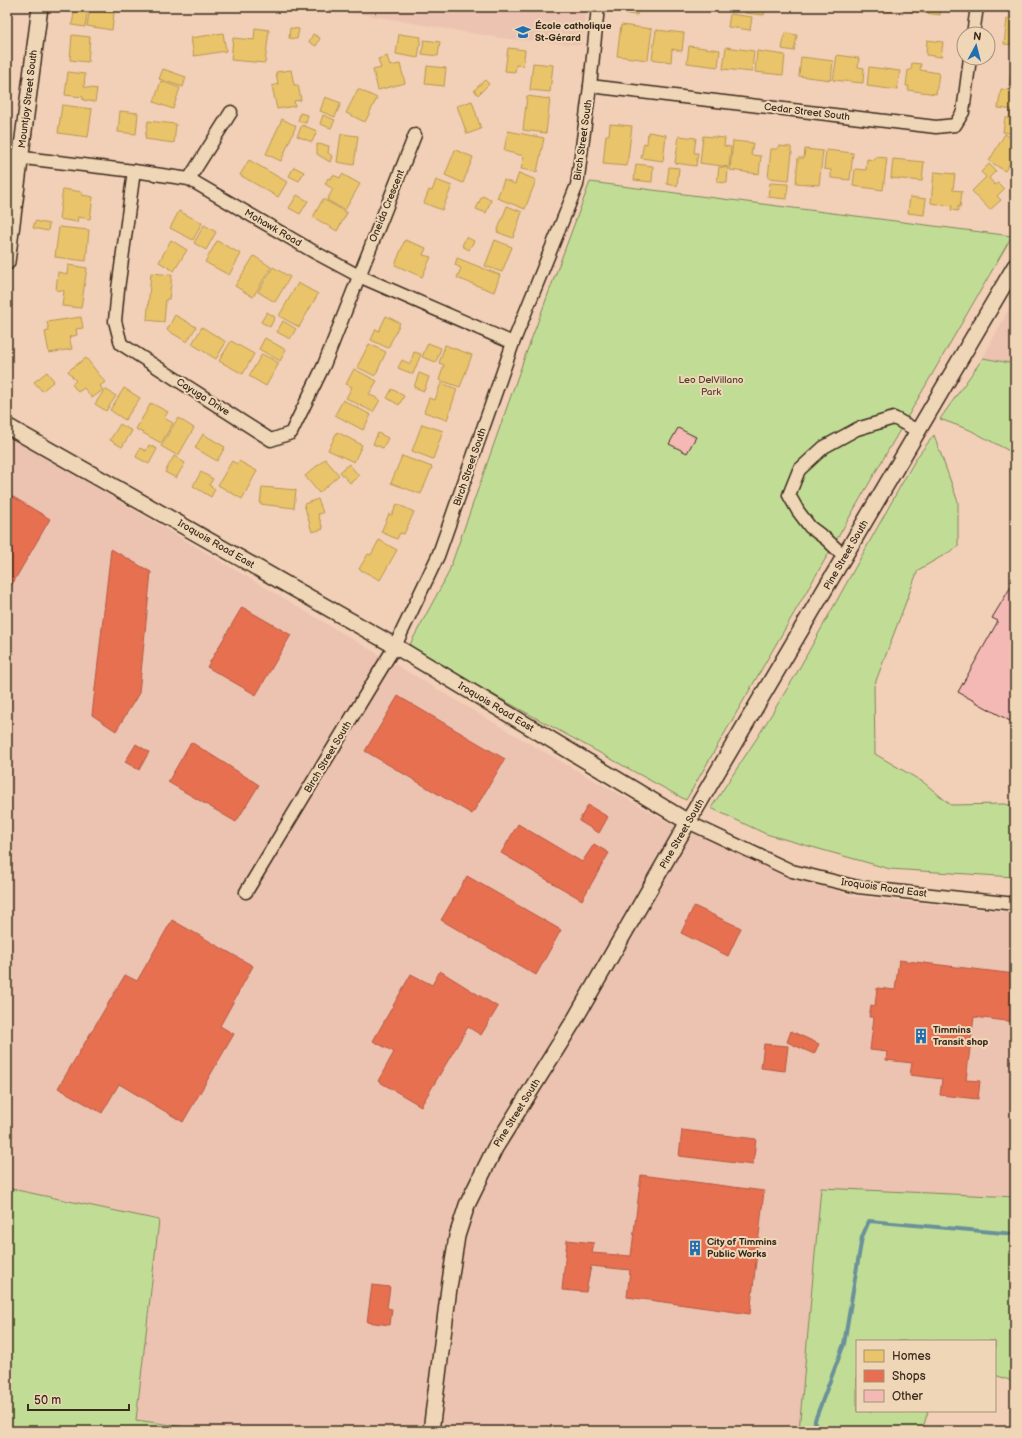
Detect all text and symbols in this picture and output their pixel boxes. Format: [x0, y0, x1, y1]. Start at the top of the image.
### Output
place label: École catholique St-Gérard [535, 20, 612, 44]
school or university icon: École catholique St-Gérard [514, 23, 532, 41]
north arrow [956, 26, 996, 66]
text: N [972, 30, 982, 44]
street label: Mountjoy Street South [16, 49, 40, 149]
street label: Birch Street South [571, 98, 595, 181]
street label: Cedar Street South [763, 101, 851, 123]
street label: Oneida Crescent [367, 168, 407, 244]
street label: Mohawk Road [242, 207, 304, 249]
park label: Leo DelVillano Park [679, 374, 744, 398]
street label: Cayuga Drive [174, 376, 232, 418]
street label: Birch Street South [451, 426, 489, 508]
street label: Iroquois Road East [176, 517, 256, 571]
street label: Pine Street South [821, 518, 871, 592]
street label: Iroquois Road East [456, 680, 536, 734]
street label: Birch Street South [302, 718, 354, 795]
street label: Pine Street South [657, 797, 707, 871]
street label: Iroquois Road East [840, 876, 928, 900]
place label: Timmins Transit shop [933, 1024, 989, 1048]
building icon: Timmins Transit shop [912, 1027, 930, 1045]
street label: Pine Street South [491, 1076, 543, 1149]
place label: City of Timmins Public Works [707, 1236, 777, 1260]
building icon: City of Timmins Public Works [686, 1239, 704, 1257]
legend [856, 1340, 996, 1412]
text: Homes [892, 1349, 931, 1364]
text: Shops [892, 1369, 926, 1384]
scale bar [28, 1386, 129, 1412]
text: Other [892, 1389, 924, 1404]
text: 50 m [34, 1393, 61, 1408]

